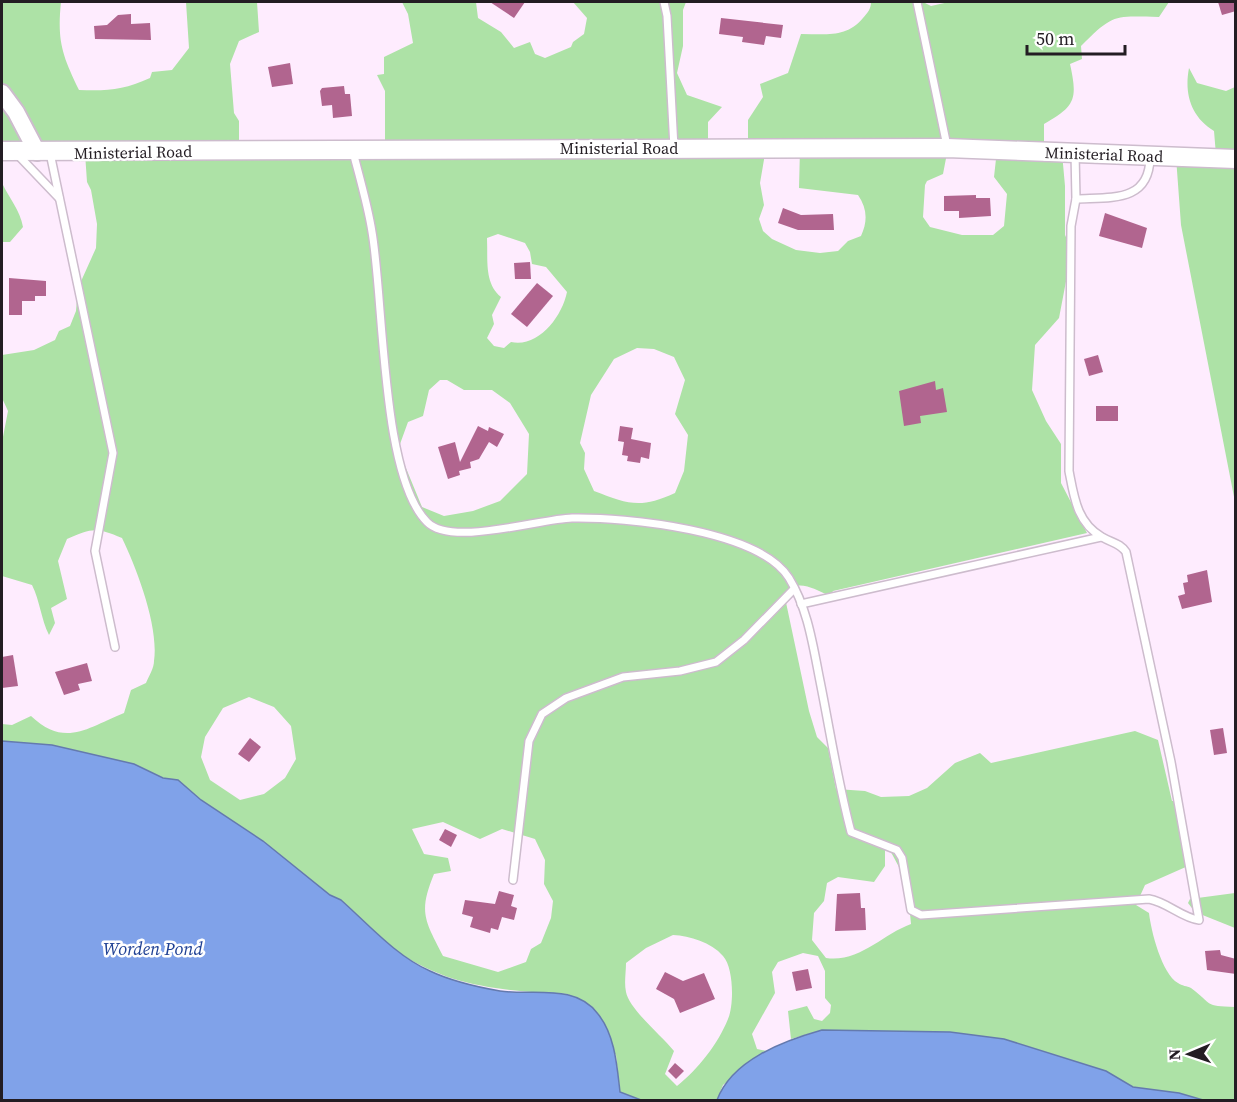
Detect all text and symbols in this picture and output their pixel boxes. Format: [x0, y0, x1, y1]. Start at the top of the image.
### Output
scale bar [1027, 18, 1124, 56]
text: 50 m [1036, 26, 1074, 51]
street label: Ministerial Road [560, 137, 678, 159]
street label: Ministerial Road [74, 140, 192, 164]
street label: Ministerial Road [1044, 141, 1164, 167]
water label: Worden Pond [103, 936, 203, 961]
north arrow [1159, 1024, 1219, 1084]
text: N [1163, 1048, 1185, 1061]

